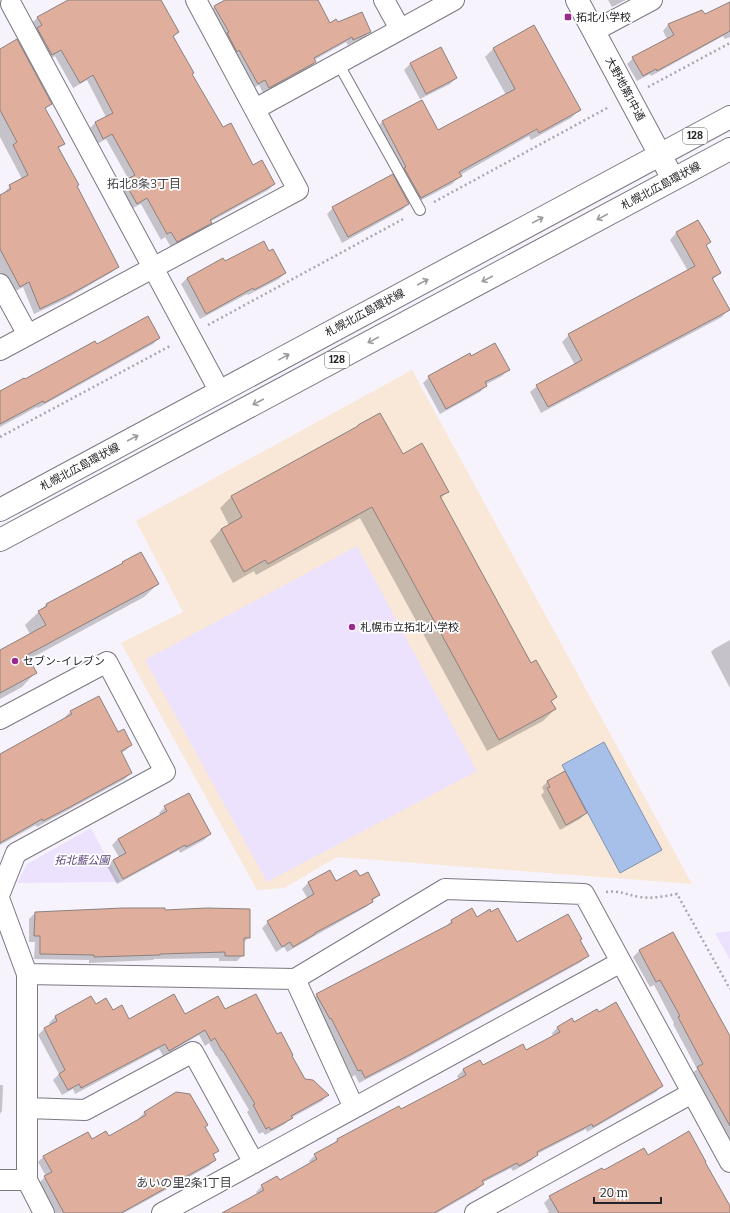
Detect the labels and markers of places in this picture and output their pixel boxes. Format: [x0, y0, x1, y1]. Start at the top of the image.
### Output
place label: 拓北小学校 [576, 11, 631, 24]
marker: 拓北小学校 [563, 12, 573, 22]
place label: 札幌市立拓北小学校 [360, 621, 459, 634]
marker: 札幌市立拓北小学校 [347, 622, 357, 632]
place label: セブン-イレブン [23, 655, 105, 668]
marker: セブン-イレブン [10, 656, 20, 666]

